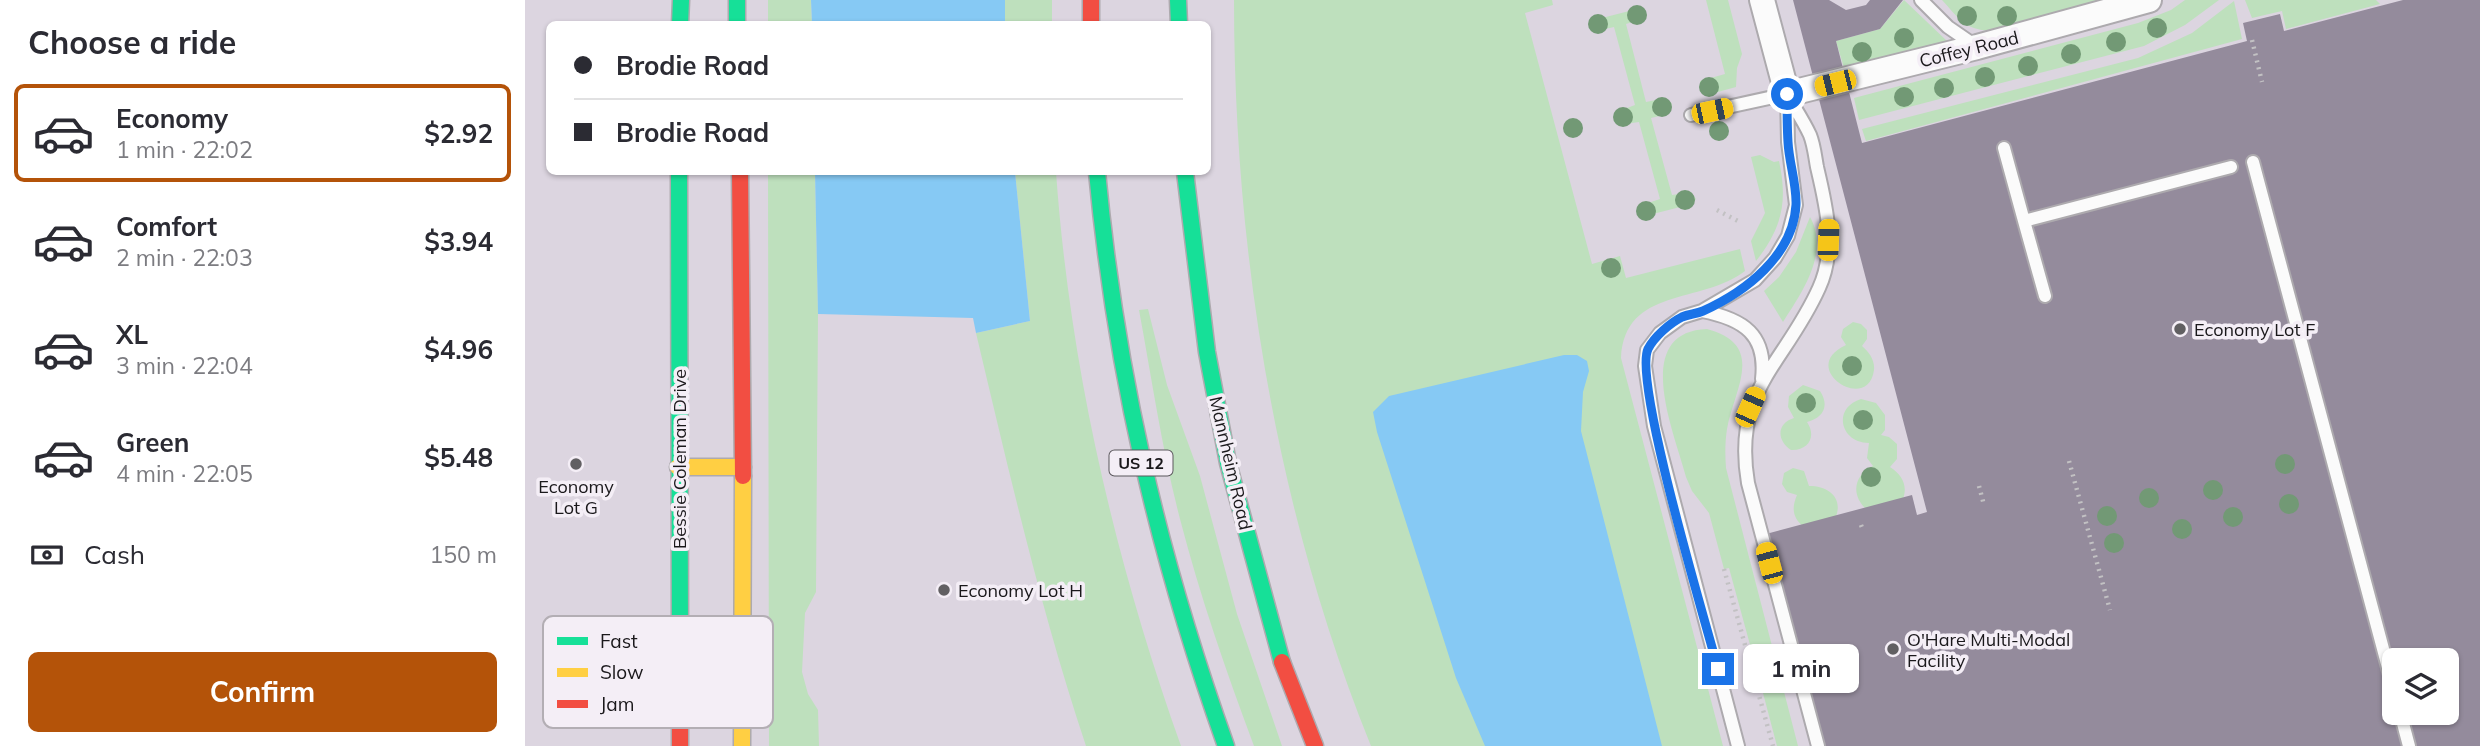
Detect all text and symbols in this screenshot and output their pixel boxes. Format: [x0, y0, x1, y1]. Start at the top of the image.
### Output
text: Choose a ride [28, 22, 236, 62]
street label: Coffey Road [1917, 26, 2021, 72]
text: Brodie Road [616, 49, 769, 82]
car [1813, 68, 1858, 98]
route start [1771, 78, 1803, 110]
car [1690, 96, 1735, 126]
icon: car [32, 102, 95, 165]
text: Economy [116, 102, 228, 135]
text: Brodie Road [616, 116, 769, 149]
text: $2.92 [424, 117, 493, 150]
text: 1 min · 22:02 [116, 135, 253, 164]
icon: car [32, 210, 95, 273]
text: Comfort [116, 210, 217, 243]
car [1817, 219, 1840, 261]
text: $3.94 [424, 225, 493, 258]
text: 2 min · 22:03 [116, 243, 253, 272]
icon: car [32, 318, 95, 381]
text: XL [116, 318, 148, 351]
place label: Economy Lot F [2194, 318, 2315, 341]
marker: Economy Lot F [2172, 321, 2188, 337]
text: $4.96 [424, 333, 493, 366]
text: 3 min · 22:04 [116, 351, 253, 380]
street label: Bessie Coleman Drive [668, 369, 691, 549]
car [1732, 384, 1769, 430]
street label: Mannheim Road [1204, 394, 1258, 532]
icon: car [32, 426, 95, 489]
text: Green [116, 426, 189, 459]
text: $5.48 [424, 441, 493, 474]
road number: US 12 [1109, 450, 1173, 476]
marker: Economy Lot G [568, 456, 584, 472]
text: 4 min · 22:05 [116, 459, 253, 488]
place label: Economy Lot G [538, 475, 614, 519]
icon: cash [28, 536, 66, 574]
text: Cash [84, 538, 145, 571]
text: 150 m [429, 540, 497, 569]
car [1754, 540, 1785, 586]
place label: Economy Lot H [958, 579, 1083, 602]
marker: Economy Lot H [936, 582, 952, 598]
legend [543, 616, 773, 728]
place label: O'Hare Multi-Modal Facility [1907, 628, 2070, 672]
text: Fast [600, 629, 638, 653]
marker: O'Hare Multi-Modal Facility [1885, 641, 1901, 657]
callout: 1 min [1743, 644, 1858, 694]
map controls [2382, 648, 2459, 725]
button: layers [2382, 648, 2459, 725]
button: Confirm [28, 652, 497, 732]
route end [1702, 653, 1734, 685]
text: 1 min [1771, 654, 1831, 683]
text: Slow [600, 660, 644, 684]
text: Jam [600, 692, 634, 716]

